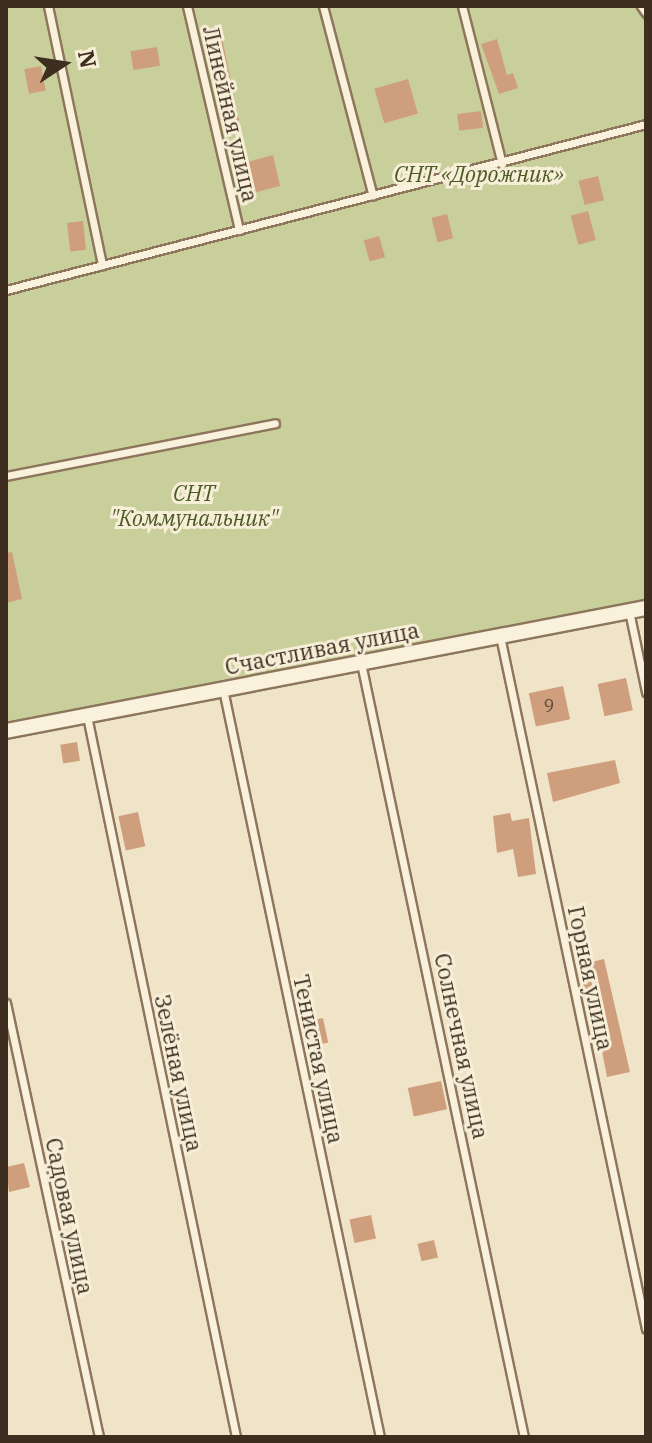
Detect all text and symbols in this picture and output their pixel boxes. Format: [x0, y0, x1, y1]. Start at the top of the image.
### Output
street label: Линейная улица [198, 23, 264, 205]
north arrow [24, 24, 104, 104]
text: N [72, 47, 104, 70]
park label: СНТ «Дорожник» [394, 161, 564, 187]
park label: СНТ "Коммунальник" [110, 479, 278, 530]
street label: Счастливая улица [223, 616, 421, 680]
house number: 9 [544, 695, 554, 717]
street label: Горная улица [563, 904, 619, 1052]
street label: Солнечная улица [429, 951, 495, 1141]
street label: Тенистая улица [288, 972, 350, 1146]
street label: Зелёная улица [149, 992, 209, 1154]
street label: Садовая улица [41, 1135, 99, 1297]

